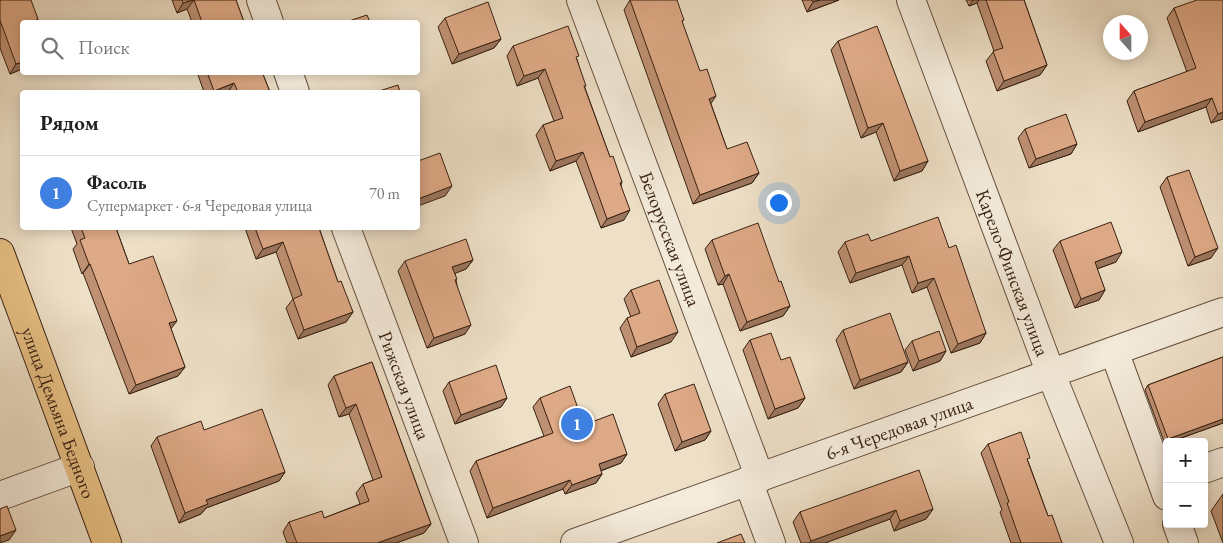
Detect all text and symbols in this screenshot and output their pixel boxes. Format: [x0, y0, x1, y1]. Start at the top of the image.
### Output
north arrow [1103, 15, 1148, 60]
search box [20, 20, 420, 75]
icon: search [38, 34, 66, 62]
text: Поиск [78, 35, 130, 60]
text: Рядом [40, 109, 99, 136]
street label: Белорусская улица [633, 168, 707, 310]
text: Фасоль [87, 170, 147, 195]
text: 1 [52, 183, 60, 204]
text: 70 m [369, 183, 400, 204]
street label: Карело-Финская улица [970, 186, 1055, 360]
your location [766, 190, 792, 216]
text: Супермаркет · 6-я Чередовая улица [87, 195, 312, 216]
street label: улица Демьяна Бедного [15, 323, 101, 502]
street label: Рижская улица [373, 328, 436, 444]
street label: 6-я Чередовая улица [822, 390, 977, 466]
pin: 1 [561, 405, 593, 443]
map controls [1163, 438, 1208, 528]
button: + [1163, 438, 1208, 483]
button: − [1163, 483, 1208, 528]

